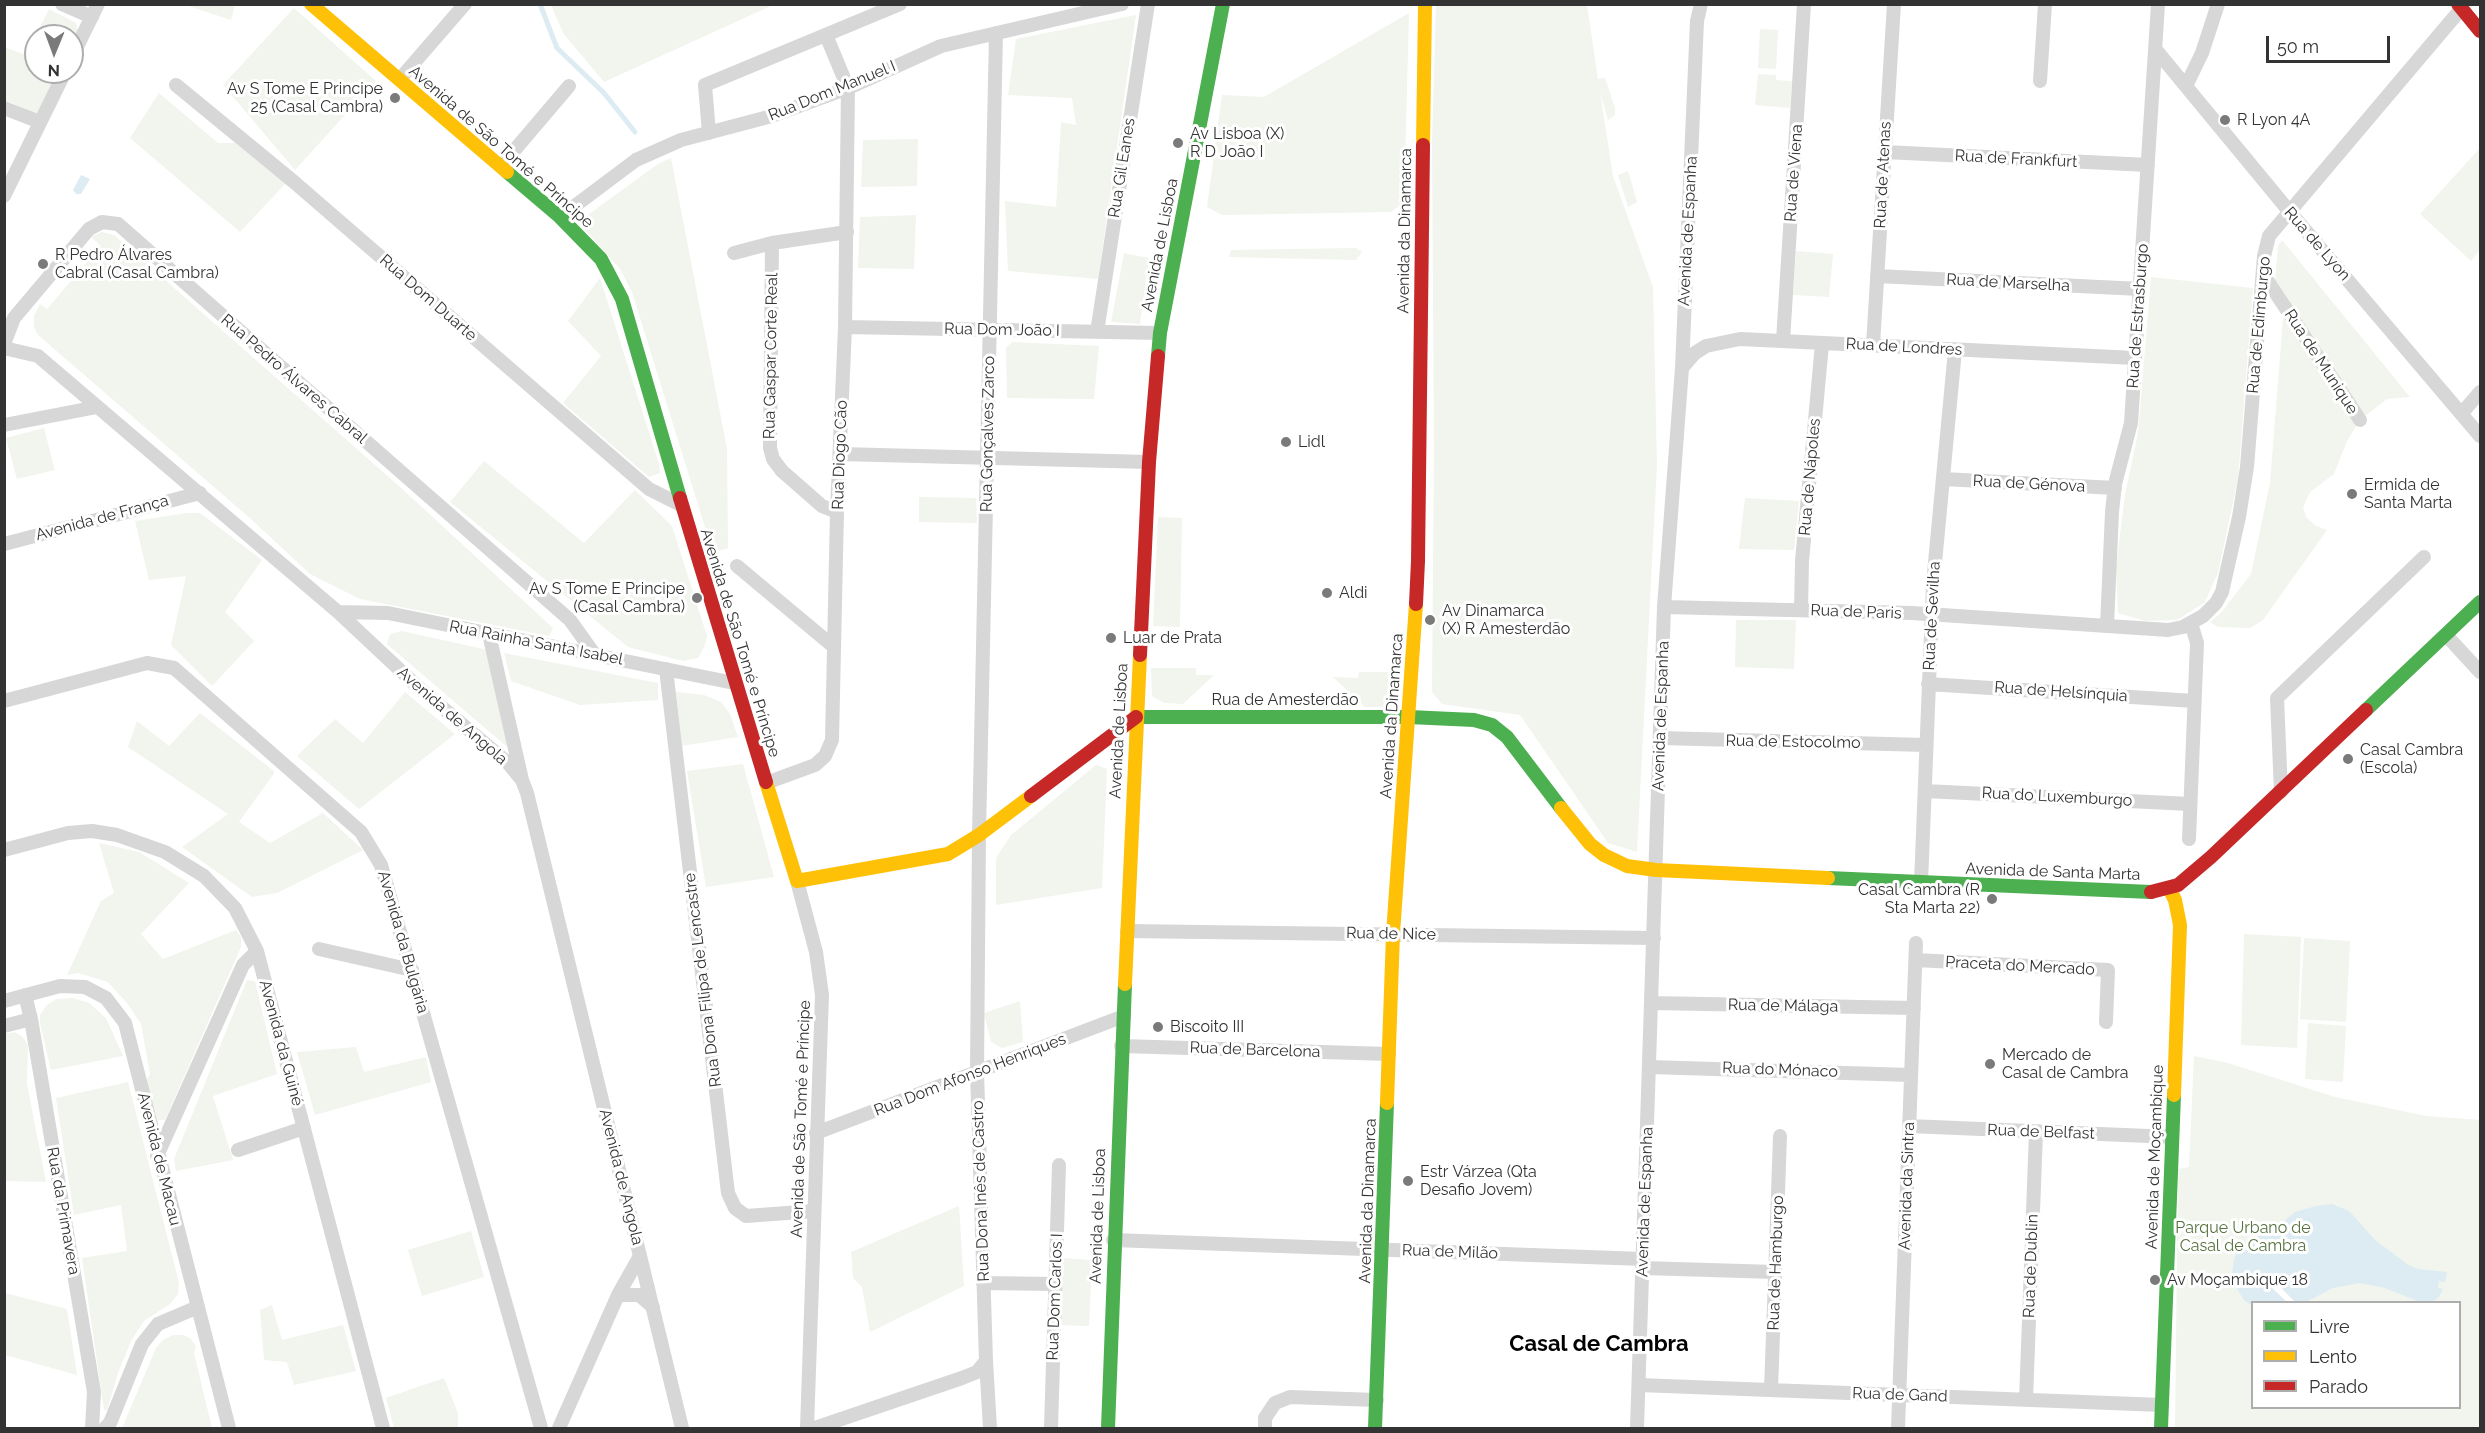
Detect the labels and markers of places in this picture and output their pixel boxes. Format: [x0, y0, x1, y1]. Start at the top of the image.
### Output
place label: Av S Tome E Principe 25 (Casal Cambra) [227, 79, 383, 117]
marker: Av S Tome E Principe 25 (Casal Cambra) [388, 91, 402, 105]
place label: R Lyon 4A [2237, 110, 2310, 130]
marker: R Lyon 4A [2218, 113, 2232, 127]
place label: Av Lisboa (X) R D João I [1190, 124, 1284, 162]
marker: Av Lisboa (X) R D João I [1171, 136, 1185, 150]
place label: R Pedro Álvares Cabral (Casal Cambra) [55, 245, 219, 283]
marker: R Pedro Álvares Cabral (Casal Cambra) [36, 257, 50, 271]
place label: Lidl [1298, 432, 1325, 452]
marker: Lidl [1279, 435, 1293, 449]
place label: Ermida de Santa Marta [2364, 475, 2452, 513]
marker: Ermida de Santa Marta [2345, 487, 2359, 501]
place label: Av S Tome E Principe (Casal Cambra) [529, 579, 685, 617]
place label: Aldi [1339, 583, 1368, 603]
marker: Aldi [1320, 586, 1334, 600]
marker: Av S Tome E Principe (Casal Cambra) [690, 591, 704, 605]
place label: Av Dinamarca (X) R Amesterdão [1442, 601, 1570, 639]
marker: Av Dinamarca (X) R Amesterdão [1423, 613, 1437, 627]
place label: Luar de Prata [1123, 628, 1222, 648]
marker: Luar de Prata [1104, 631, 1118, 645]
place label: Casal Cambra (Escola) [2360, 740, 2463, 778]
marker: Casal Cambra (Escola) [2341, 752, 2355, 766]
place label: Casal Cambra (R Sta Marta 22) [1858, 880, 1980, 918]
marker: Casal Cambra (R Sta Marta 22) [1985, 892, 1999, 906]
place label: Biscoito III [1170, 1017, 1244, 1037]
marker: Biscoito III [1151, 1020, 1165, 1034]
place label: Mercado de Casal de Cambra [2002, 1045, 2129, 1083]
marker: Mercado de Casal de Cambra [1983, 1057, 1997, 1071]
place label: Estr Várzea (Qta Desafio Jovem) [1420, 1162, 1537, 1200]
marker: Estr Várzea (Qta Desafio Jovem) [1401, 1174, 1415, 1188]
place label: Av Moçambique 18 [2167, 1270, 2308, 1290]
marker: Av Moçambique 18 [2148, 1273, 2162, 1287]

